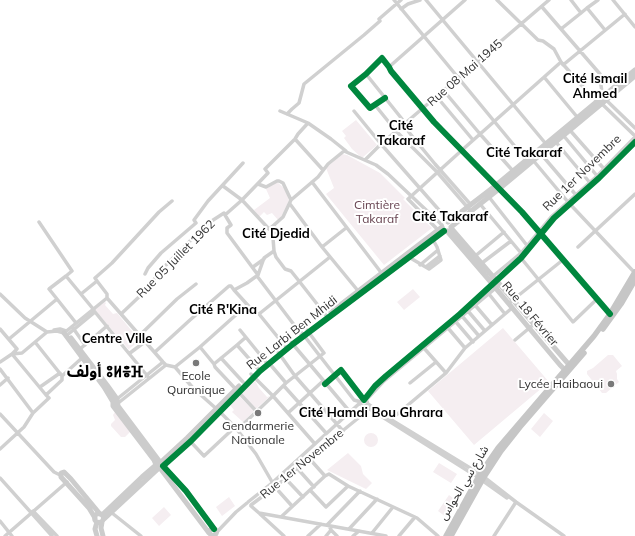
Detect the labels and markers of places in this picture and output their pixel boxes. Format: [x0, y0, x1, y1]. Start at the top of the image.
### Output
marker: Ecole Quranique [191, 358, 201, 368]
place label: Ecole Quranique [167, 369, 225, 397]
place label: Lycée Haibaoui [518, 377, 603, 391]
marker: Lycée Haibaoui [606, 379, 616, 389]
marker: Gendarmerie Nationale [253, 408, 263, 418]
place label: Gendarmerie Nationale [222, 419, 294, 447]

